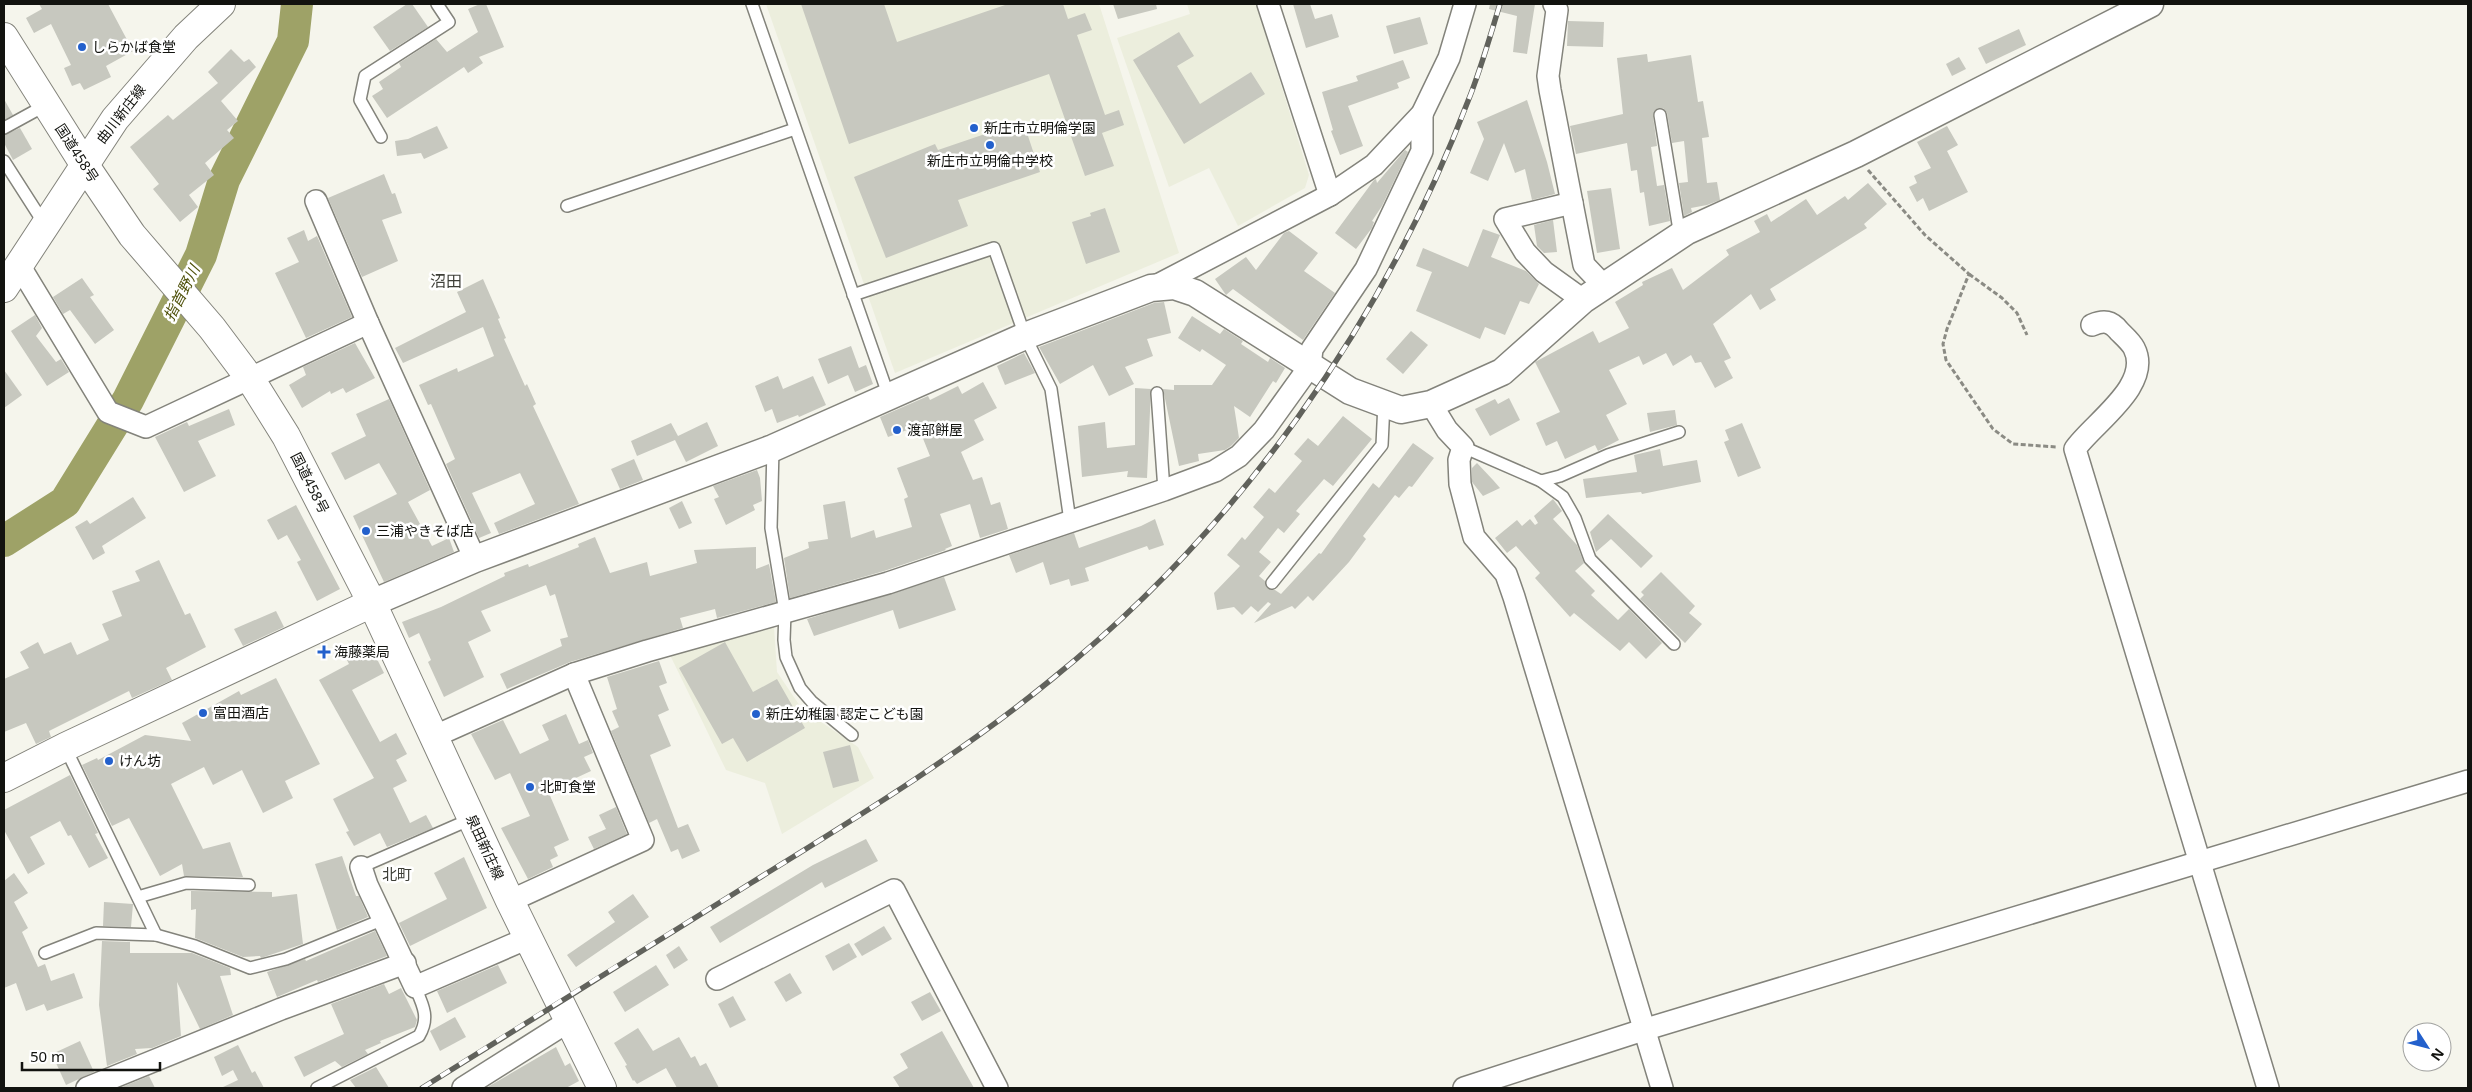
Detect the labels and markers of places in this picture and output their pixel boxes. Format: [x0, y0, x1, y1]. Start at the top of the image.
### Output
place label: しらかば食堂 [92, 37, 176, 56]
marker: しらかば食堂 [76, 41, 88, 53]
place label: 新庄市立明倫学園 [984, 118, 1096, 137]
marker: 新庄市立明倫学園 [968, 122, 980, 134]
marker: 新庄市立明倫中学校 [984, 139, 996, 151]
place label: 新庄市立明倫中学校 [927, 151, 1053, 170]
place label: 渡部餅屋 [907, 420, 963, 439]
marker: 渡部餅屋 [891, 424, 903, 436]
place label: 三浦やきそば店 [376, 521, 474, 540]
marker: 三浦やきそば店 [360, 525, 372, 537]
place label: 海藤薬局 [334, 642, 390, 661]
marker: 海藤薬局 [318, 646, 330, 658]
place label: 富田酒店 [213, 703, 269, 722]
place label: 新庄幼稚園 認定こども園 [766, 704, 924, 723]
marker: 富田酒店 [197, 707, 209, 719]
marker: 新庄幼稚園 認定こども園 [750, 708, 762, 720]
place label: けん坊 [119, 751, 161, 770]
marker: けん坊 [103, 755, 115, 767]
place label: 北町食堂 [540, 777, 596, 796]
marker: 北町食堂 [524, 781, 536, 793]

